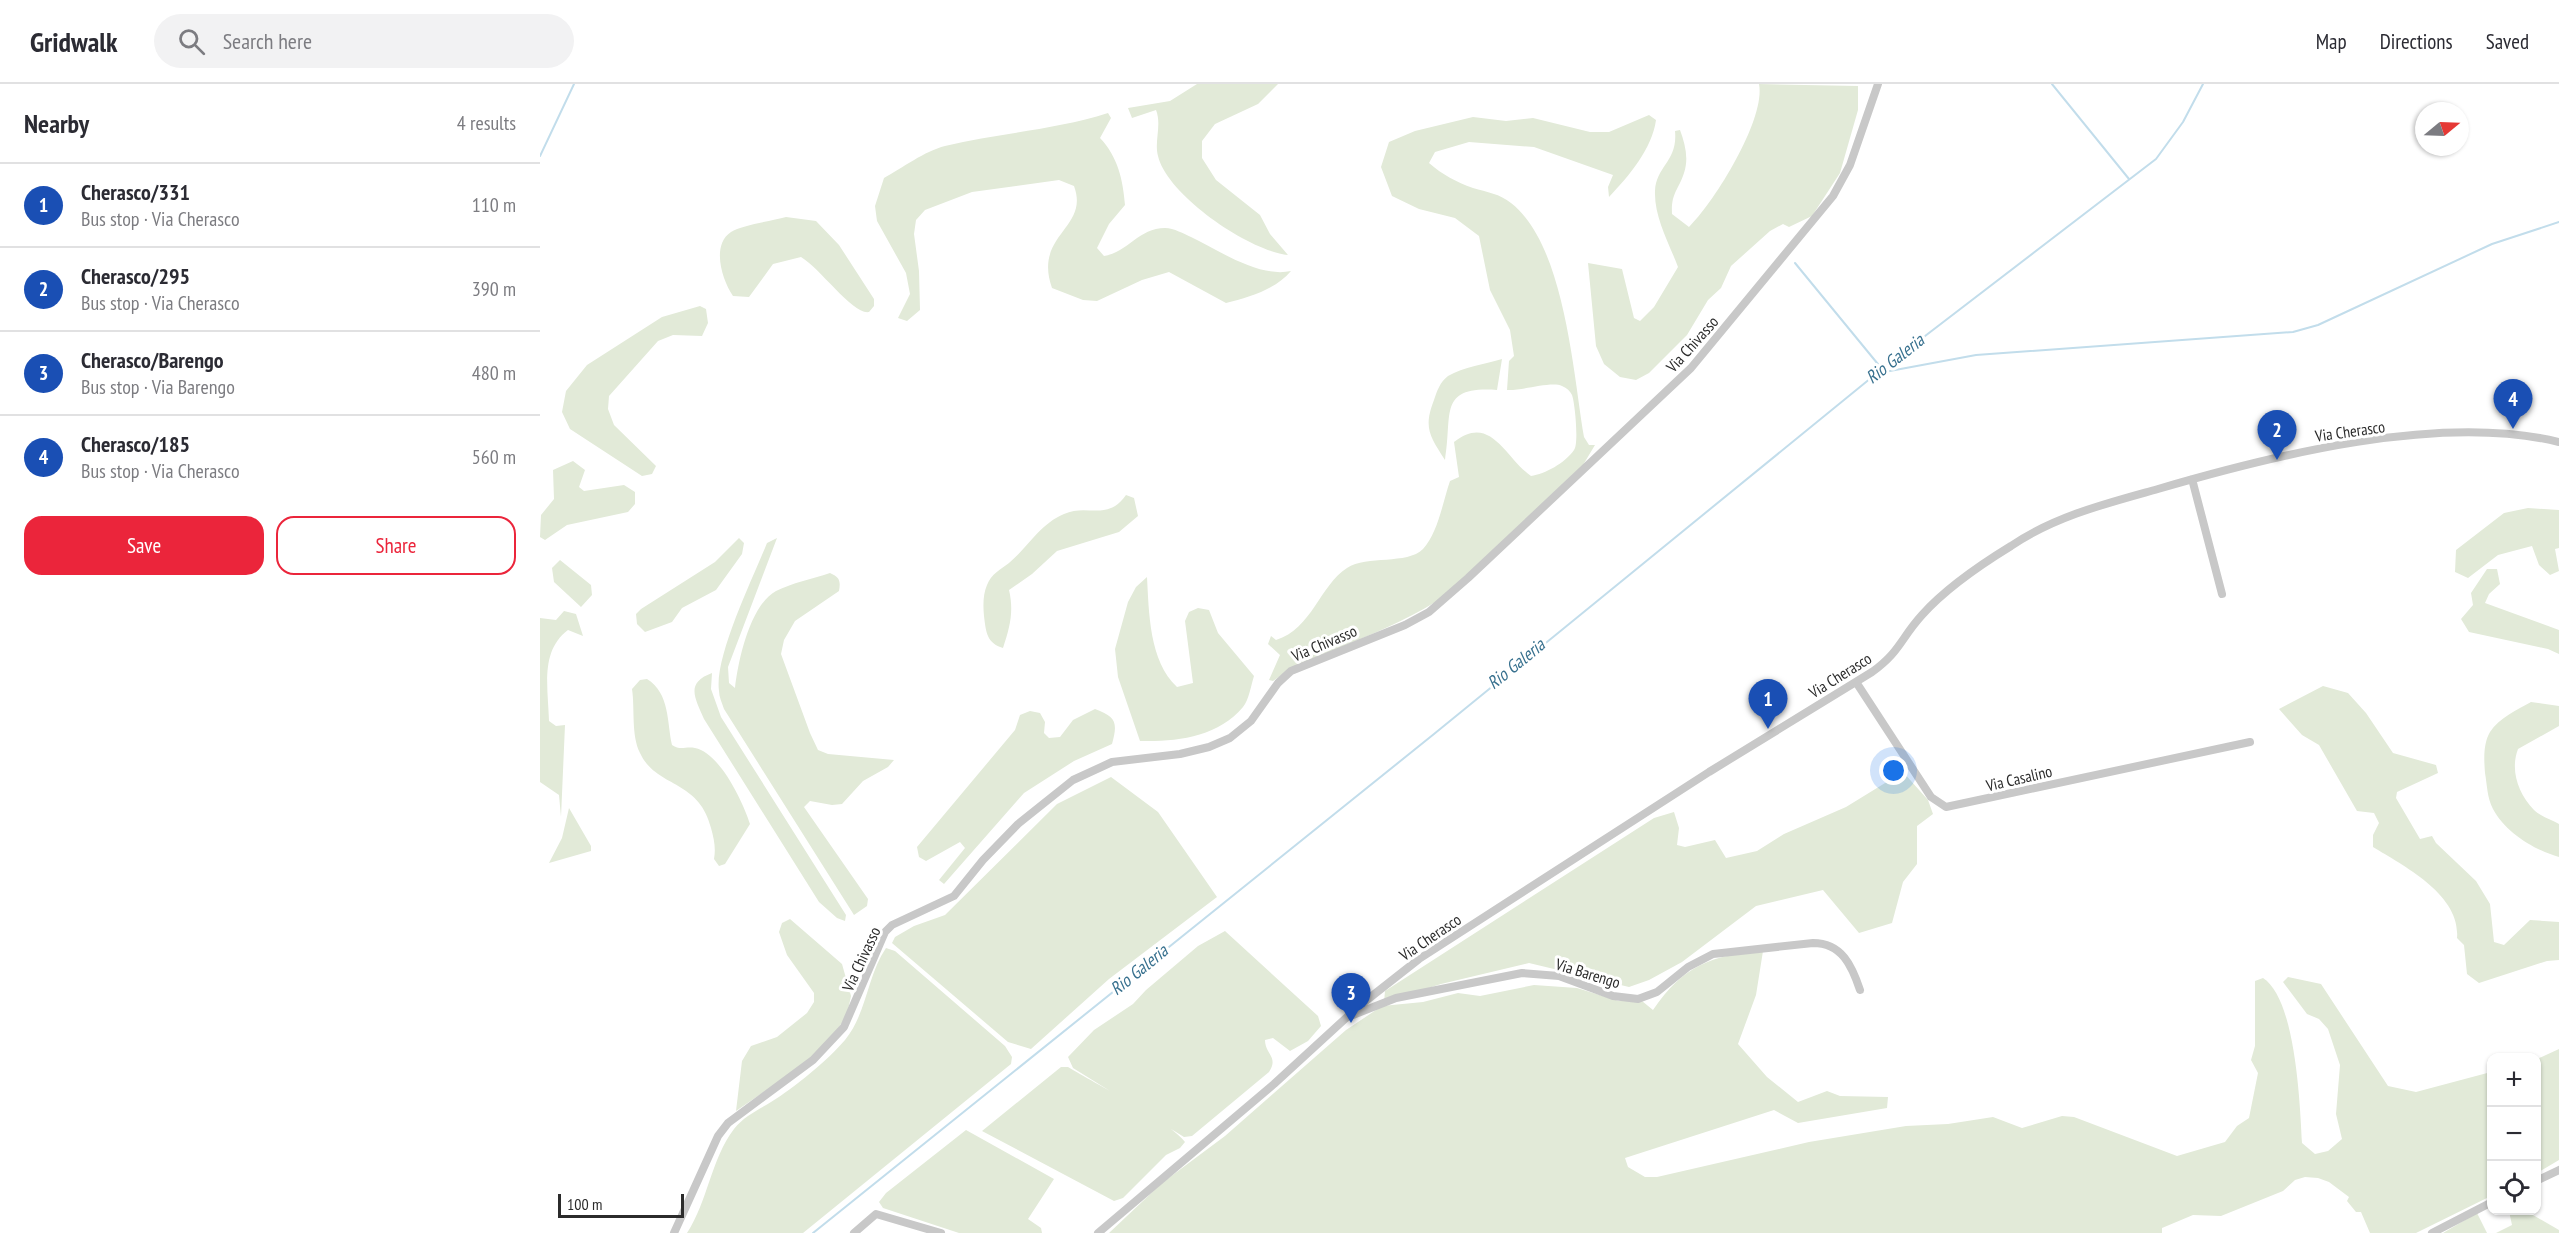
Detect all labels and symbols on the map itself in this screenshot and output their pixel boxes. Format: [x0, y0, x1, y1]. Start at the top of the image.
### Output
north arrow [2415, 102, 2469, 156]
street label: Via Chivasso [1661, 312, 1723, 377]
water label: Rio Galeria [1861, 328, 1929, 389]
pin: 4 [2494, 380, 2532, 429]
pin: 2 [2258, 410, 2296, 460]
street label: Via Cherasco [2313, 416, 2386, 446]
street label: Via Chivasso [1287, 620, 1360, 666]
water label: Rio Galeria [1482, 633, 1550, 694]
street label: Via Cherasco [1804, 648, 1875, 703]
pin: 1 [1748, 680, 1788, 729]
your location [1879, 756, 1908, 785]
street label: Via Casalino [1983, 761, 2054, 796]
street label: Via Cherasco [1394, 909, 1465, 965]
street label: Via Chivasso [837, 924, 885, 995]
water label: Rio Galeria [1105, 939, 1173, 1000]
street label: Via Barengo [1552, 953, 1623, 992]
pin: 3 [1332, 974, 1370, 1023]
scale bar [558, 1191, 684, 1218]

